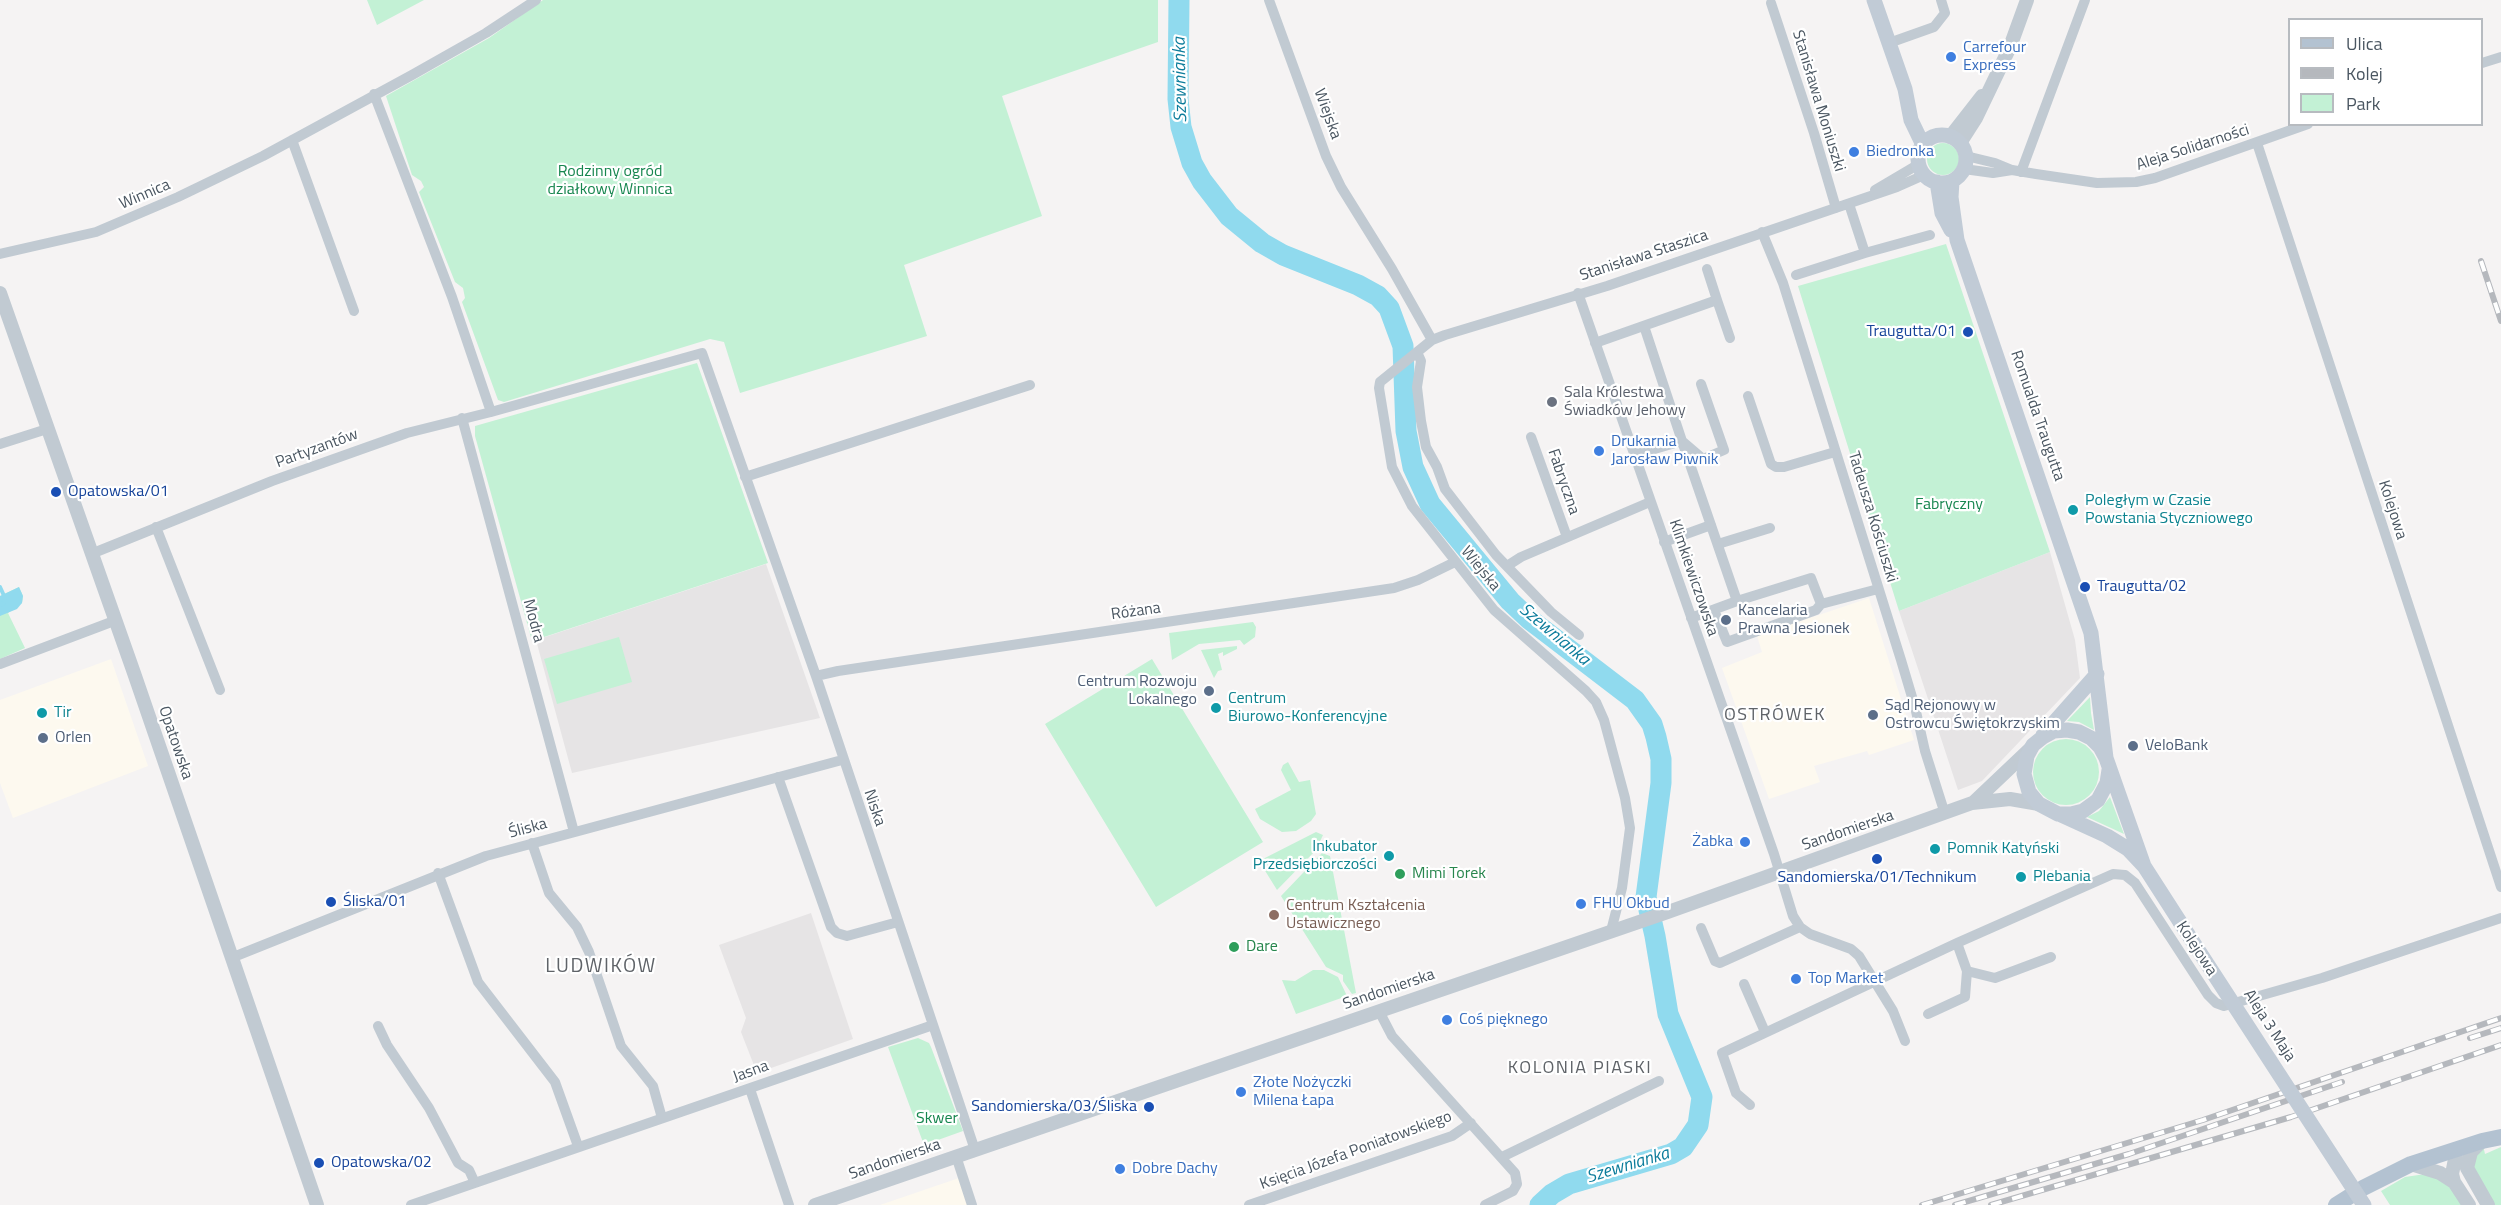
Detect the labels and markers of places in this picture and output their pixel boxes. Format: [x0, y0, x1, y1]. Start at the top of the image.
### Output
place label: Carrefour Express [1963, 38, 2026, 76]
marker: Carrefour Express [1944, 50, 1958, 64]
place label: Biedronka [1866, 142, 1934, 162]
marker: Biedronka [1847, 145, 1861, 159]
place label: Traugutta/01 [1866, 322, 1956, 342]
marker: Traugutta/01 [1961, 325, 1975, 339]
place label: Sala Królestwa Świadków Jehowy [1564, 383, 1686, 421]
marker: Sala Królestwa Świadków Jehowy [1545, 395, 1559, 409]
place label: Drukarnia Jarosław Piwnik [1611, 432, 1719, 470]
marker: Drukarnia Jarosław Piwnik [1592, 444, 1606, 458]
place label: Opatowska/01 [68, 482, 169, 502]
marker: Opatowska/01 [49, 485, 63, 499]
place label: Poległym w Czasie Powstania Styczniowego [2085, 491, 2253, 529]
marker: Poległym w Czasie Powstania Styczniowego [2066, 503, 2080, 517]
place label: Traugutta/02 [2097, 577, 2187, 597]
marker: Traugutta/02 [2078, 580, 2092, 594]
place label: Kancelaria Prawna Jesionek [1738, 601, 1850, 639]
marker: Kancelaria Prawna Jesionek [1719, 613, 1733, 627]
place label: Centrum Rozwoju Lokalnego [1077, 672, 1197, 710]
marker: Centrum Rozwoju Lokalnego [1202, 684, 1216, 698]
place label: Centrum Biurowo-Konferencyjne [1228, 689, 1387, 727]
place label: Sąd Rejonowy w Ostrowcu Świętokrzyskim [1885, 696, 2060, 734]
marker: Centrum Biurowo-Konferencyjne [1209, 701, 1223, 715]
place label: Tir [54, 703, 71, 723]
marker: Tir [35, 706, 49, 720]
marker: Sąd Rejonowy w Ostrowcu Świętokrzyskim [1866, 708, 1880, 722]
place label: Orlen [55, 728, 91, 748]
marker: Orlen [36, 731, 50, 745]
place label: VeloBank [2145, 736, 2208, 756]
marker: VeloBank [2126, 739, 2140, 753]
place label: Żabka [1692, 832, 1733, 852]
marker: Żabka [1738, 835, 1752, 849]
place label: Inkubator Przedsiębiorczości [1253, 837, 1377, 875]
place label: Pomnik Katyński [1947, 839, 2059, 859]
marker: Pomnik Katyński [1928, 842, 1942, 856]
marker: Inkubator Przedsiębiorczości [1382, 849, 1396, 863]
marker: Sandomierska/01/Technikum [1870, 852, 1884, 866]
place label: Mimi Torek [1412, 864, 1486, 884]
marker: Mimi Torek [1393, 867, 1407, 881]
place label: Plebania [2033, 867, 2091, 887]
place label: Sandomierska/01/Technikum [1777, 868, 1977, 888]
marker: Plebania [2014, 870, 2028, 884]
place label: Śliska/01 [343, 892, 406, 912]
place label: FHU Okbud [1593, 894, 1670, 914]
marker: Śliska/01 [324, 895, 338, 909]
place label: Centrum Kształcenia Ustawicznego [1286, 896, 1425, 934]
marker: FHU Okbud [1574, 897, 1588, 911]
marker: Centrum Kształcenia Ustawicznego [1267, 908, 1281, 922]
place label: Dare [1246, 937, 1278, 957]
marker: Dare [1227, 940, 1241, 954]
place label: Top Market [1808, 969, 1883, 989]
marker: Top Market [1789, 972, 1803, 986]
place label: Coś pięknego [1459, 1010, 1548, 1030]
marker: Coś pięknego [1440, 1013, 1454, 1027]
place label: Złote Nożyczki Milena Łapa [1253, 1073, 1352, 1111]
marker: Złote Nożyczki Milena Łapa [1234, 1085, 1248, 1099]
place label: Sandomierska/03/Śliska [971, 1097, 1137, 1117]
marker: Sandomierska/03/Śliska [1142, 1100, 1156, 1114]
place label: Opatowska/02 [331, 1153, 432, 1173]
marker: Opatowska/02 [312, 1156, 326, 1170]
place label: Dobre Dachy [1132, 1159, 1218, 1179]
marker: Dobre Dachy [1113, 1162, 1127, 1176]

